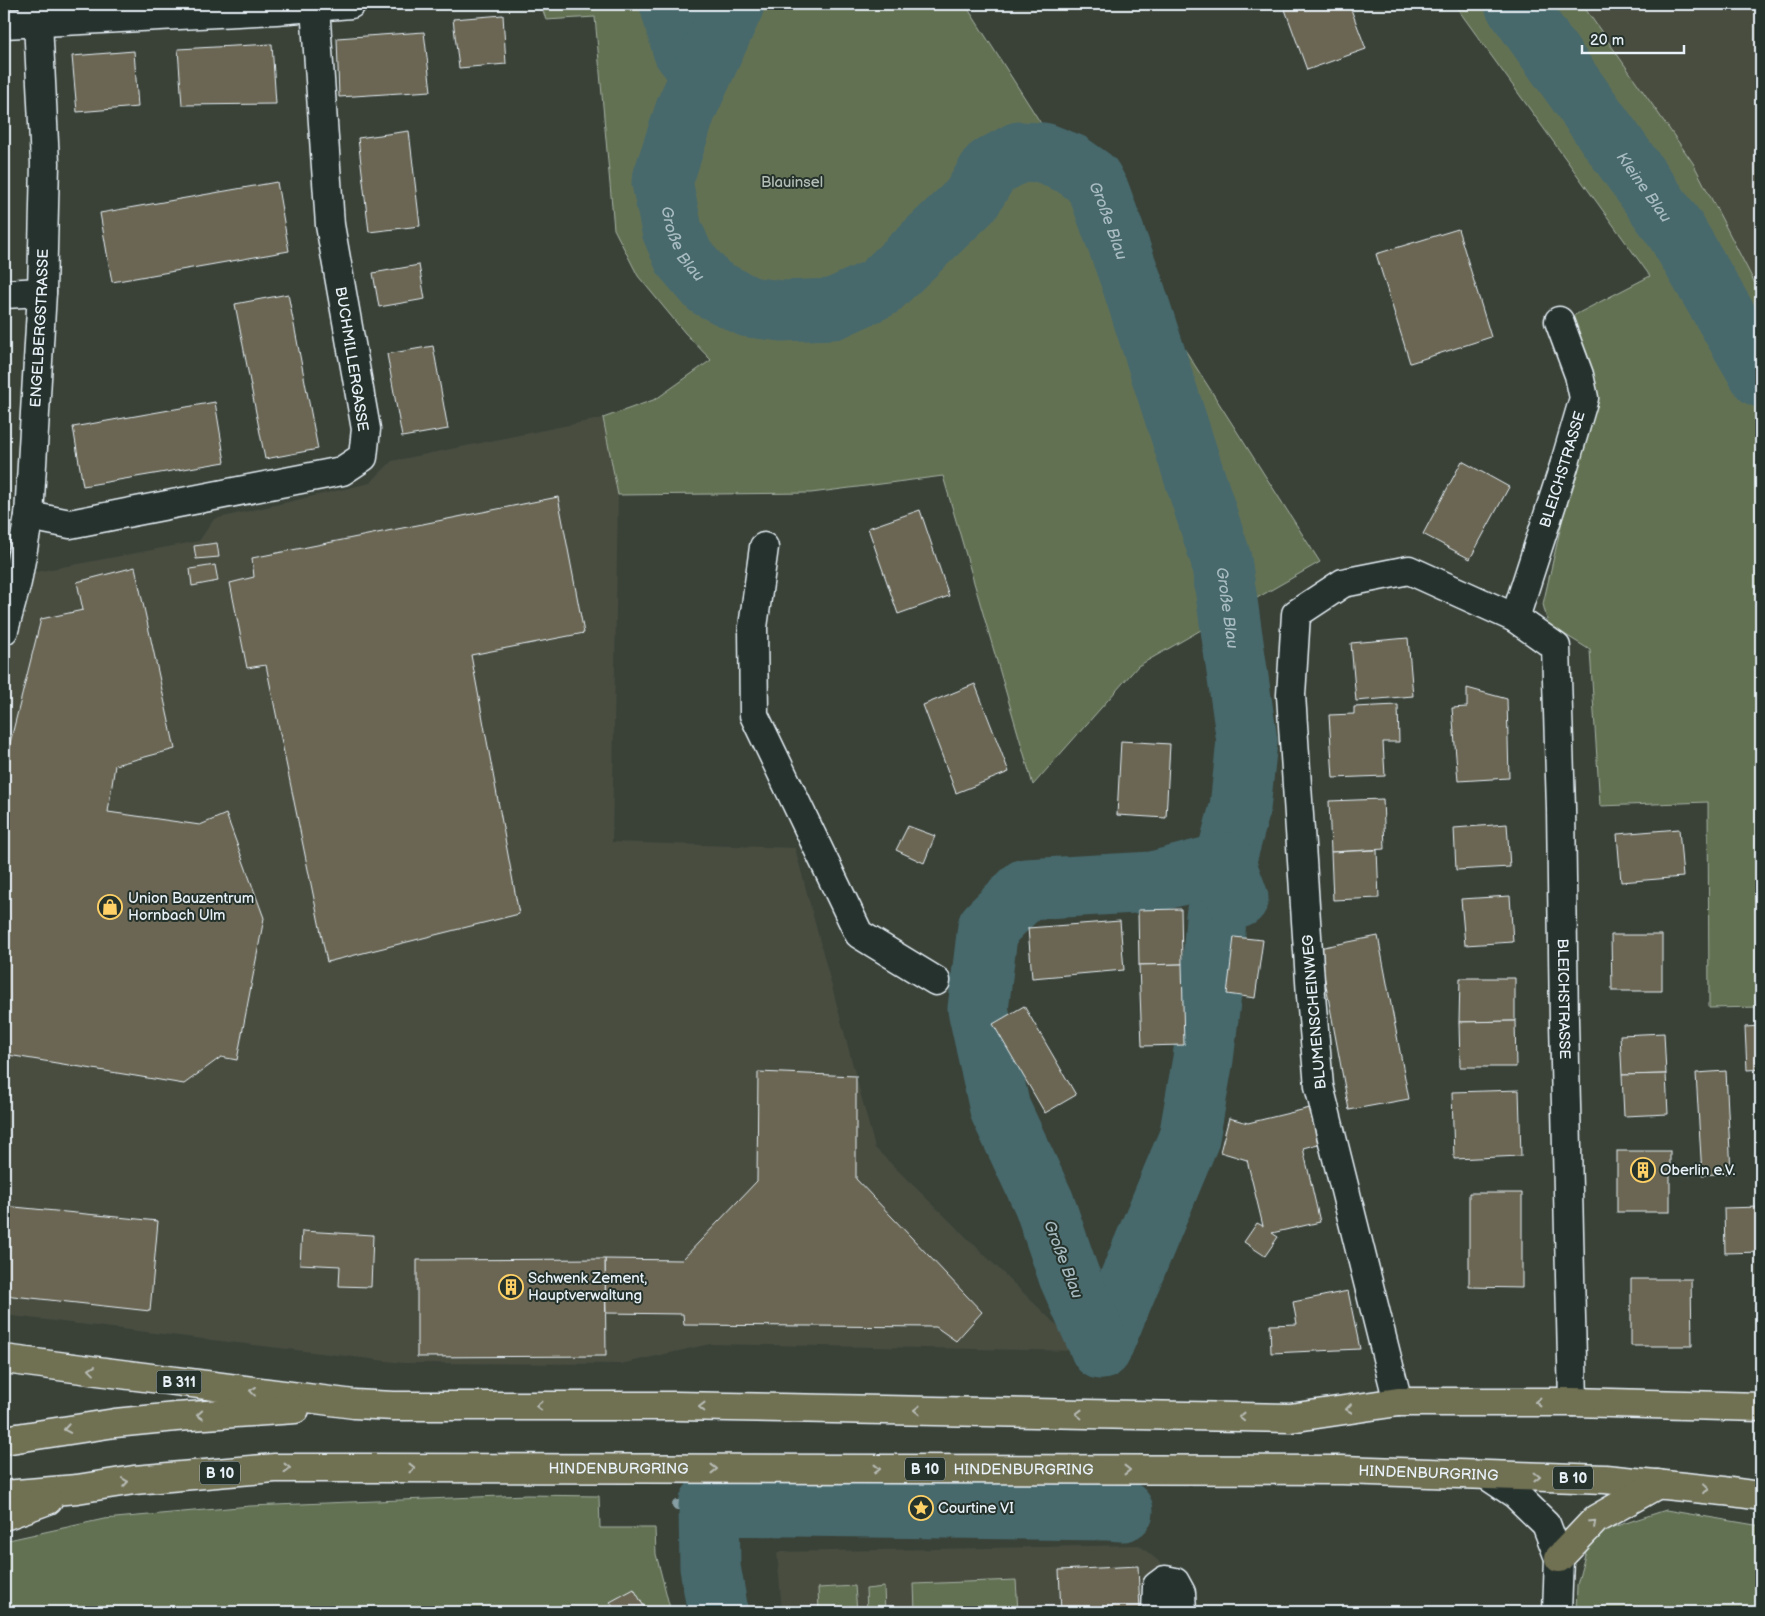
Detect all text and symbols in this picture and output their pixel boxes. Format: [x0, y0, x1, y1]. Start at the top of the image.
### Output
scale bar [1582, 22, 1685, 54]
text: 20 m [1590, 31, 1624, 50]
water label: Kleine Blau [1612, 149, 1675, 227]
park label: Blauinsel [761, 173, 823, 192]
water label: Große Blau [1084, 179, 1131, 263]
water label: Große Blau [656, 205, 708, 286]
street label: ENGELBERGSTRASSE [26, 248, 53, 408]
street label: BUCHMILLERGASSE [331, 285, 372, 433]
street label: BLEICHSTRASSE [1536, 409, 1590, 530]
water label: Große Blau [1211, 566, 1242, 650]
place label: Union Bauzentrum Hornbach Ulm [128, 889, 254, 925]
shop icon: Union Bauzentrum Hornbach Ulm [97, 894, 123, 920]
street label: BLUMENSCHEINWEG [1298, 934, 1331, 1090]
street label: BLEICHSTRASSE [1553, 938, 1574, 1060]
building icon: Oberlin e.V. [1630, 1157, 1656, 1183]
place label: Oberlin e.V. [1660, 1161, 1735, 1180]
water label: Große Blau [1039, 1218, 1086, 1301]
place label: Schwenk Zement, Hauptverwaltung [528, 1269, 647, 1305]
building icon: Schwenk Zement, Hauptverwaltung [498, 1274, 524, 1300]
one-way arrow [88, 1365, 96, 1376]
road number: B 311 [156, 1370, 202, 1394]
one-way arrow [249, 1386, 257, 1397]
one-way arrow [1533, 1397, 1541, 1407]
one-way arrow [535, 1401, 543, 1411]
one-way arrow [698, 1401, 706, 1412]
one-way arrow [1345, 1403, 1353, 1414]
one-way arrow [912, 1405, 920, 1416]
one-way arrow [1075, 1408, 1083, 1419]
one-way arrow [196, 1409, 204, 1420]
one-way arrow [1237, 1412, 1245, 1422]
one-way arrow [62, 1424, 71, 1434]
road number: B 10 [905, 1458, 945, 1480]
street label: HINDENBURGRING [548, 1459, 689, 1479]
street label: HINDENBURGRING [953, 1460, 1094, 1479]
road number: B 10 [200, 1462, 240, 1485]
street label: HINDENBURGRING [1358, 1462, 1499, 1485]
one-way arrow [284, 1463, 292, 1473]
one-way arrow [408, 1463, 416, 1473]
one-way arrow [710, 1464, 718, 1474]
one-way arrow [873, 1464, 881, 1474]
one-way arrow [1123, 1465, 1131, 1475]
road number: B 10 [1553, 1466, 1593, 1490]
one-way arrow [1533, 1472, 1541, 1482]
one-way arrow [121, 1477, 130, 1487]
one-way arrow [1703, 1483, 1711, 1494]
place icon: Courtine VI [908, 1495, 934, 1521]
place label: Courtine VI [938, 1499, 1014, 1518]
one-way arrow [1588, 1520, 1597, 1529]

